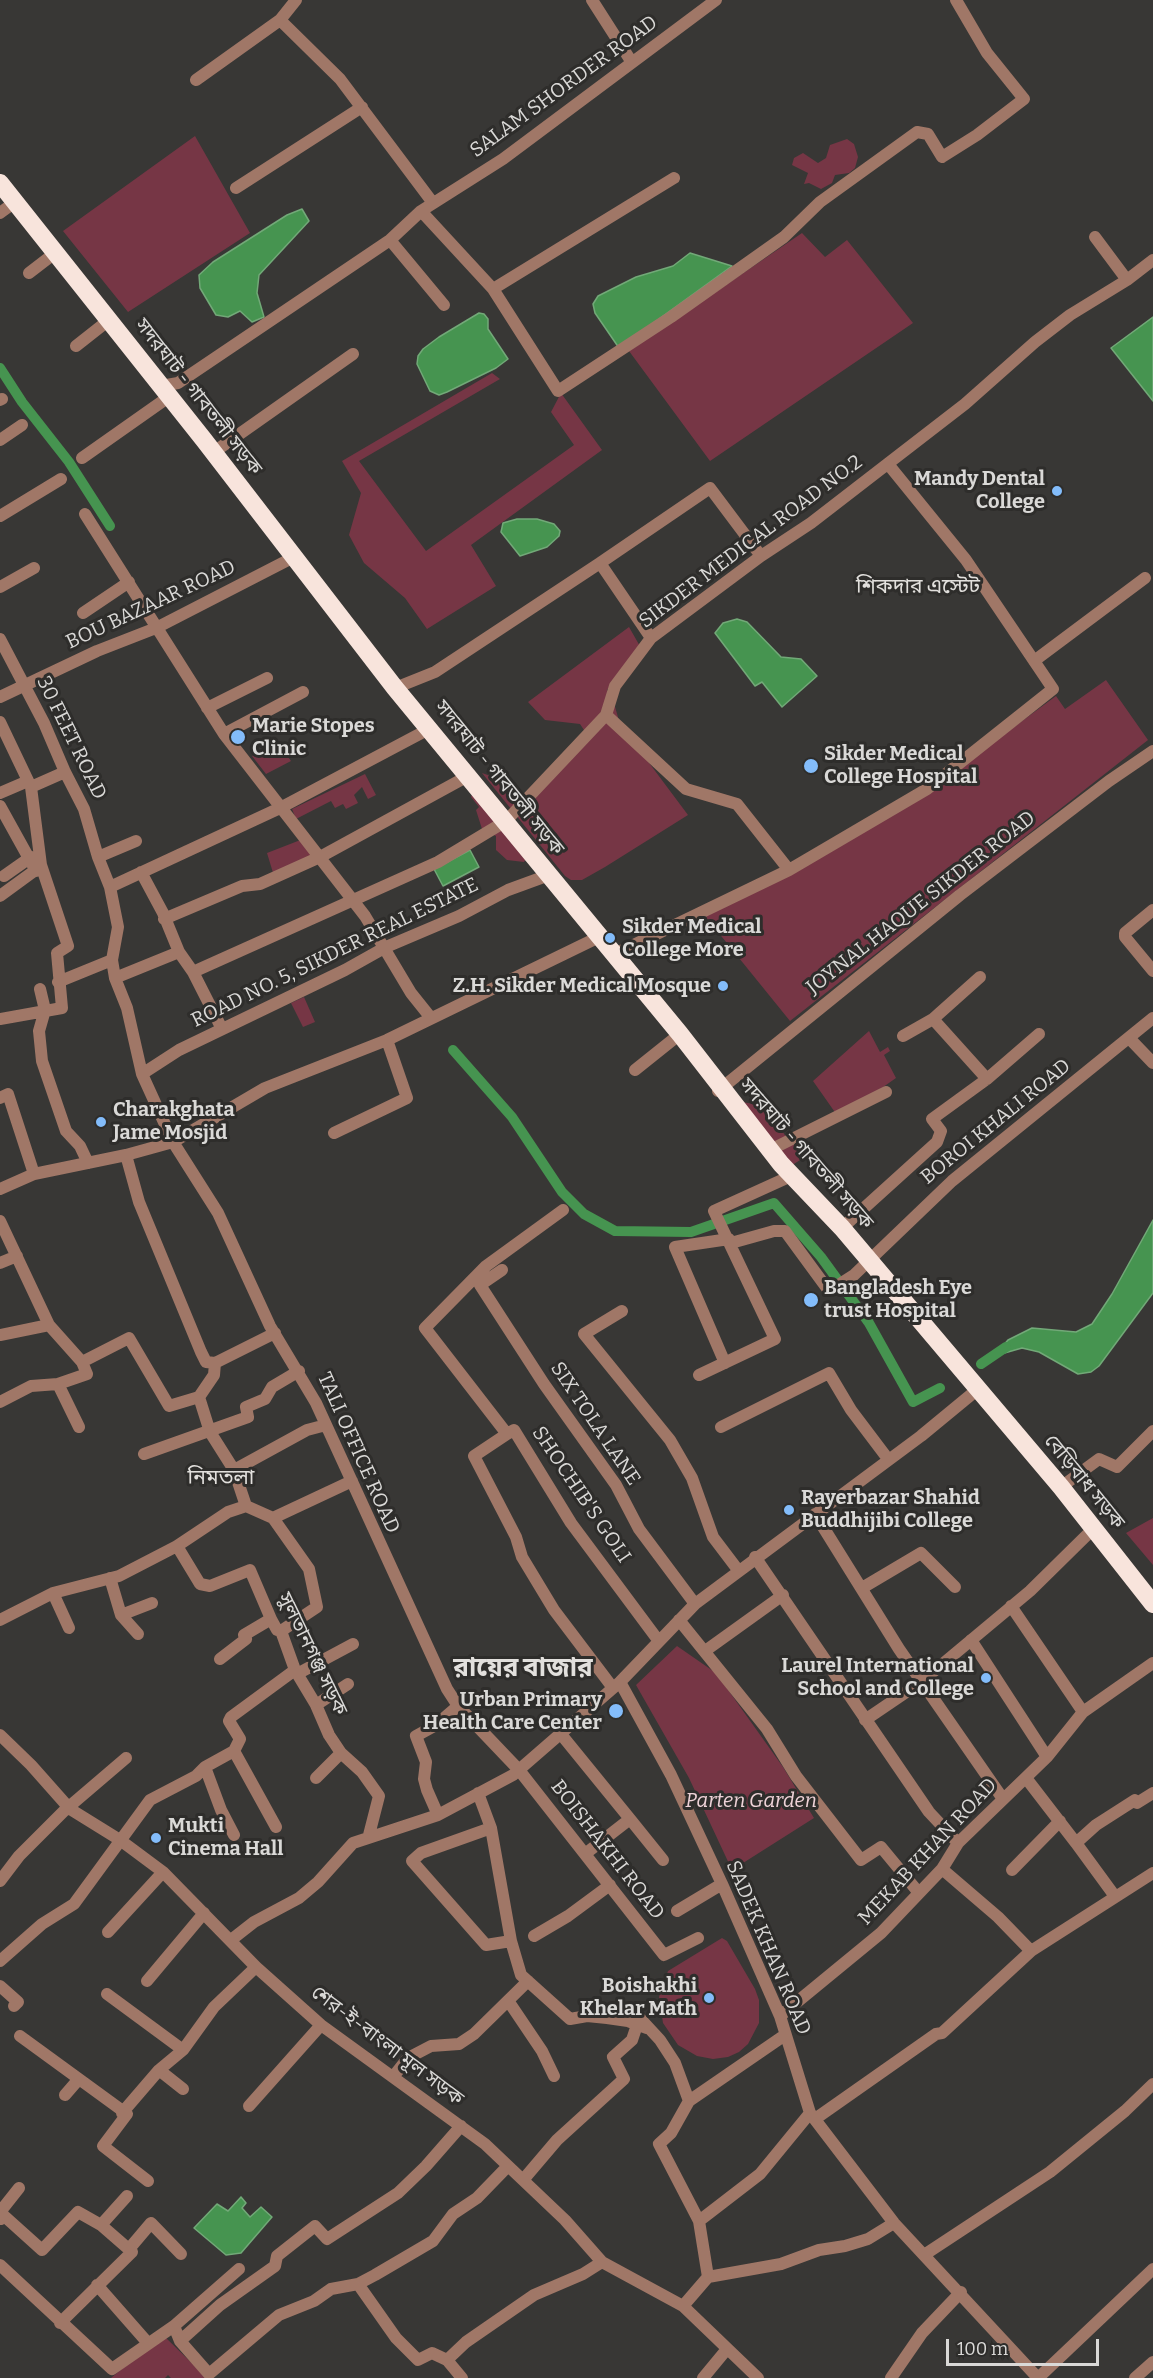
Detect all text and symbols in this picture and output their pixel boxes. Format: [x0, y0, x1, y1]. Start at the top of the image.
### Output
street label: SALAM SHORDER ROAD [466, 11, 662, 163]
street label: সদরঘাট - গাবতলী সড়ক [129, 314, 267, 480]
street label: SIKDER MEDICAL ROAD NO.2 [635, 450, 867, 634]
place label: Mandy Dental College [914, 467, 1045, 514]
marker: Mandy Dental College [1050, 484, 1064, 498]
street label: BOU BAZAAR ROAD [62, 555, 240, 655]
district label: শিকদার এস্টেট [856, 574, 980, 600]
street label: 30 FEET ROAD [31, 673, 111, 803]
street label: সদরঘাট - গাবতলী সড়ক [429, 696, 569, 860]
place label: Marie Stopes Clinic [252, 714, 375, 761]
marker: Marie Stopes Clinic [229, 728, 247, 746]
place label: Sikder Medical College Hospital [824, 742, 977, 789]
marker: Sikder Medical College Hospital [802, 757, 820, 775]
street label: JOYNAL HAQUE SIKDER ROAD [802, 806, 1040, 1000]
street label: ROAD NO. 5, SIKDER REAL ESTATE [188, 873, 482, 1033]
place label: Sikder Medical College More [622, 915, 761, 962]
marker: Sikder Medical College More [603, 931, 617, 945]
place label: Z.H. Sikder Medical Mosque [453, 974, 711, 998]
marker: Z.H. Sikder Medical Mosque [716, 979, 730, 993]
street label: BOROI KHALI ROAD [916, 1054, 1076, 1190]
street label: সদরঘাট - গাবতলী সড়ক [734, 1074, 878, 1234]
place label: Charakghata Jame Mosjid [113, 1098, 235, 1145]
marker: Charakghata Jame Mosjid [94, 1115, 108, 1129]
place label: Bangladesh Eye trust Hospital [824, 1276, 972, 1323]
marker: Bangladesh Eye trust Hospital [802, 1291, 820, 1309]
street label: SIX TOLA LANE [545, 1358, 645, 1490]
street label: TALI OFFICE ROAD [312, 1369, 404, 1537]
street label: SHOCHIB'S GOLI [527, 1422, 635, 1568]
street label: বেড়িবাধ সড়ক [1039, 1430, 1129, 1534]
district label: নিমতলা [188, 1465, 254, 1491]
place label: Rayerbazar Shahid Buddhijibi College [801, 1486, 980, 1533]
marker: Rayerbazar Shahid Buddhijibi College [782, 1503, 796, 1517]
street label: সুলতানগঞ্জ সড়ক [272, 1589, 352, 1719]
district label: রায়ের বাজার [453, 1653, 593, 1685]
place label: Laurel International School and College [781, 1654, 974, 1701]
marker: Laurel International School and College [979, 1671, 993, 1685]
place label: Urban Primary Health Care Center [423, 1688, 602, 1735]
marker: Urban Primary Health Care Center [607, 1702, 625, 1720]
street label: MEKAB KHAN ROAD [854, 1774, 1002, 1930]
street label: BOISHAKHI ROAD [545, 1776, 669, 1924]
park label: Parten Garden [685, 1789, 817, 1813]
place label: Mukti Cinema Hall [168, 1814, 283, 1861]
marker: Mukti Cinema Hall [149, 1831, 163, 1845]
street label: SADEK KHAN ROAD [720, 1857, 816, 2039]
place label: Boishakhi Khelar Math [580, 1974, 697, 2021]
street label: শের-ই-বাংলা মূল সড়ক [306, 1981, 468, 2111]
marker: Boishakhi Khelar Math [702, 1991, 716, 2005]
scale bar [949, 2327, 1102, 2365]
text: 100 m [957, 2338, 1008, 2360]

